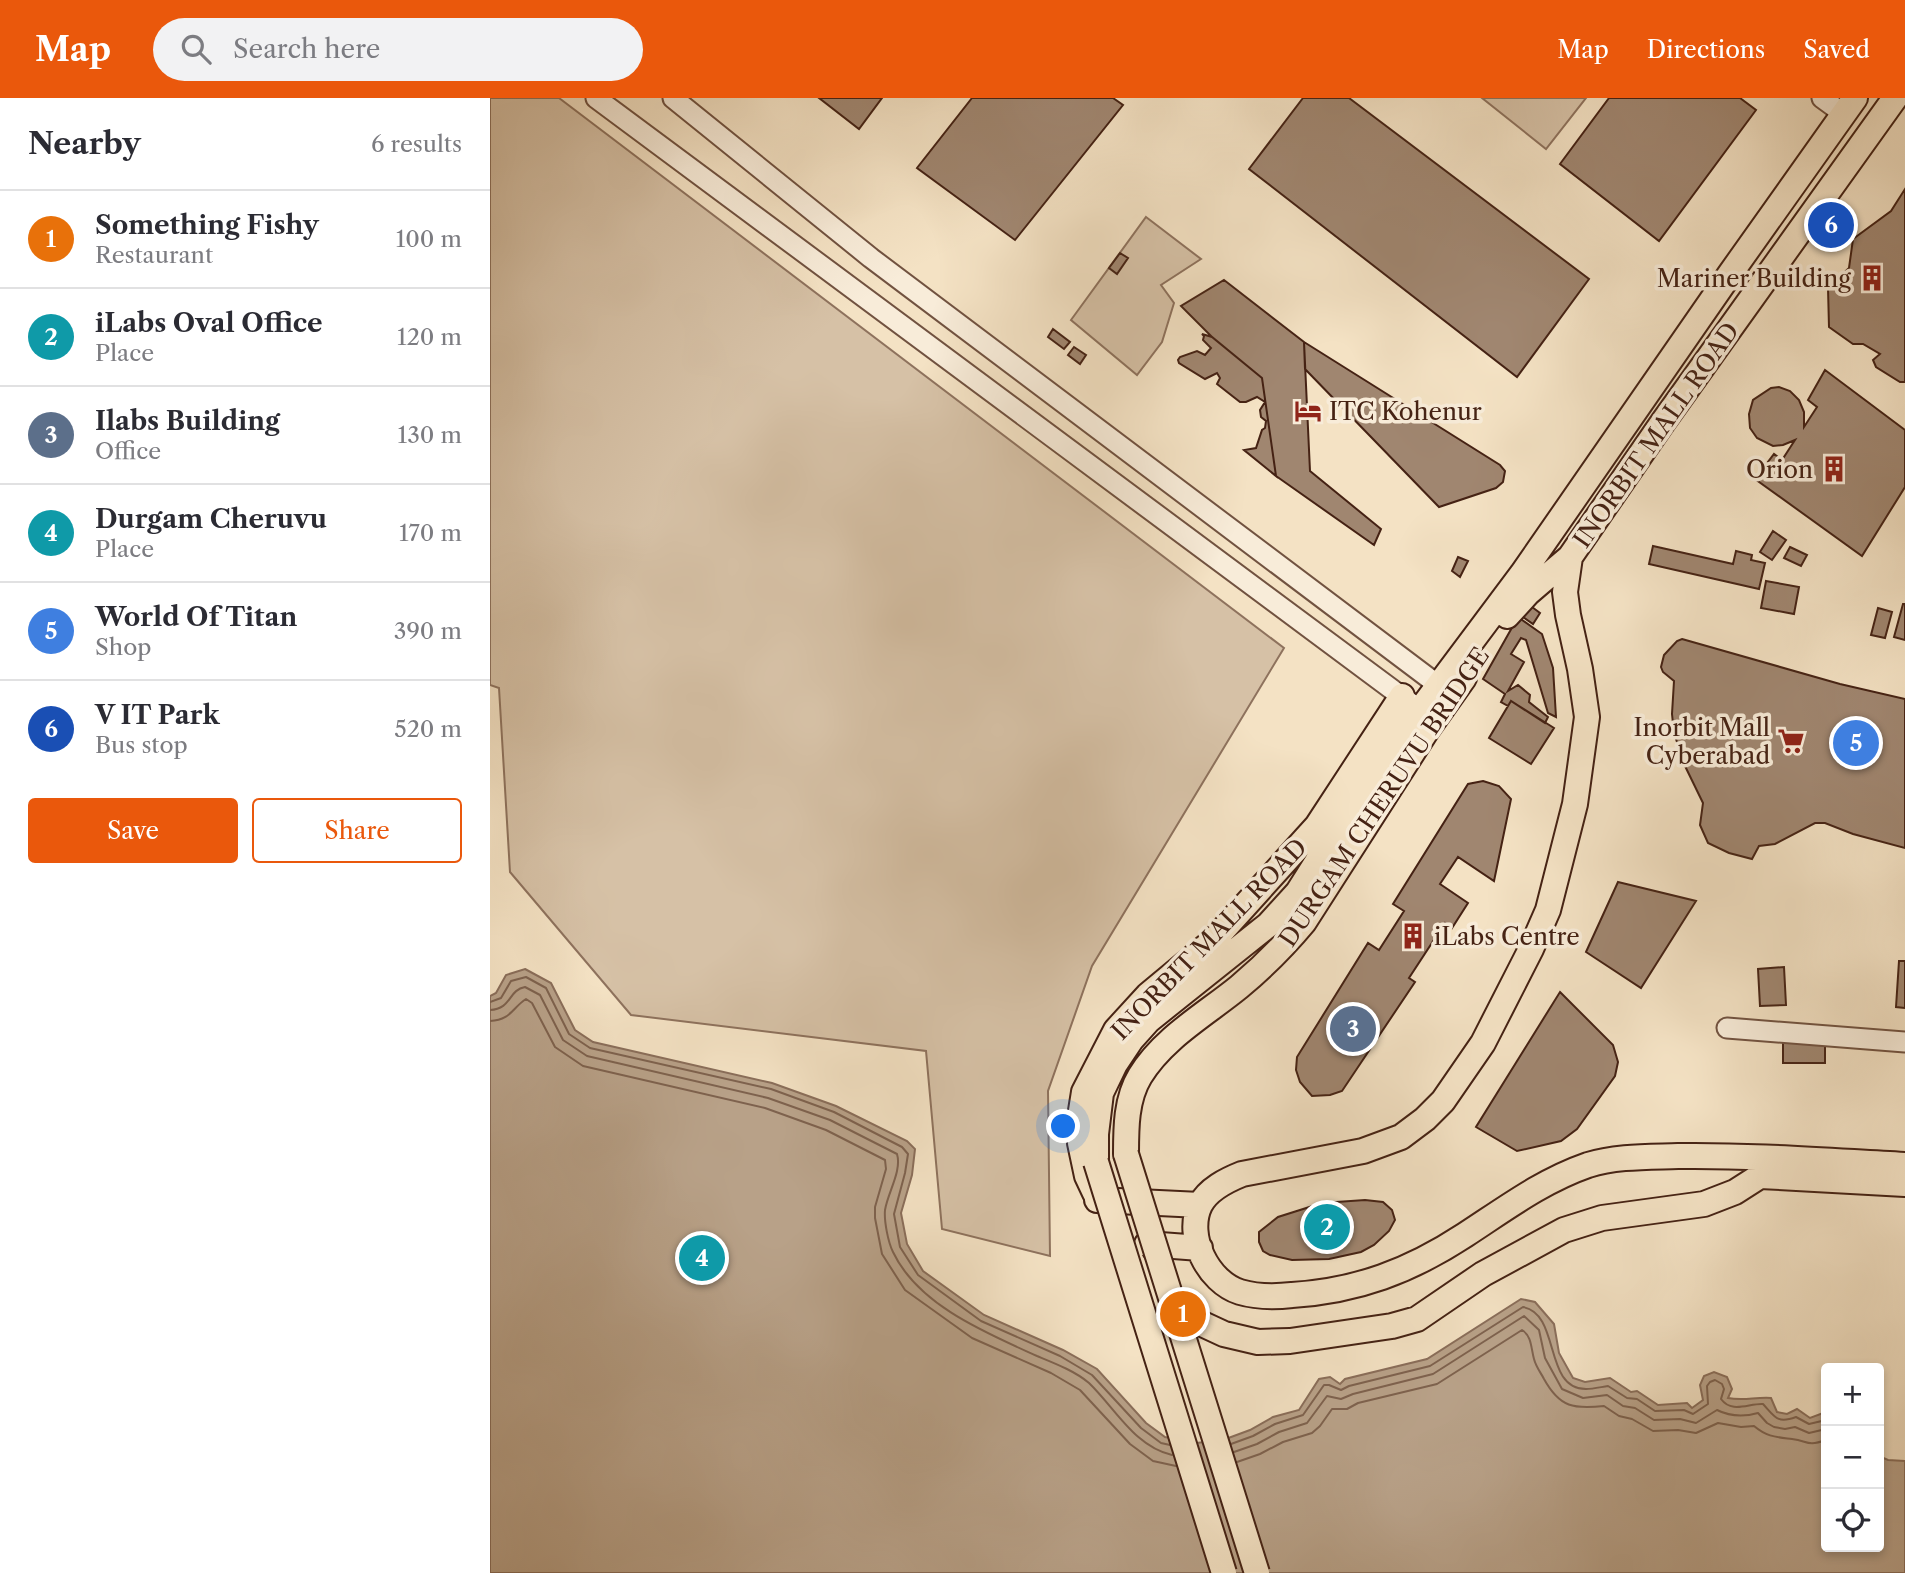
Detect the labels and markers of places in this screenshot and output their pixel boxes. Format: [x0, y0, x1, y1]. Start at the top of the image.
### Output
pin: 6 [1808, 199, 1854, 251]
building icon: Mariner Building [1857, 263, 1887, 293]
place label: Mariner Building [1657, 264, 1851, 293]
hotel icon: ITC Kohenur [1293, 396, 1323, 426]
place label: ITC Kohenur [1329, 397, 1482, 426]
building icon: Orion [1819, 454, 1849, 484]
place label: Orion [1746, 455, 1813, 484]
place label: Inorbit Mall Cyberabad [1633, 713, 1770, 770]
pin: 5 [1833, 717, 1879, 769]
supermarket icon: Inorbit Mall Cyberabad [1776, 726, 1806, 756]
building icon: iLabs Centre [1398, 921, 1428, 951]
place label: iLabs Centre [1434, 922, 1580, 951]
pin: 3 [1330, 1003, 1376, 1055]
pin: 2 [1304, 1201, 1350, 1253]
pin: 4 [679, 1232, 725, 1284]
pin: 1 [1160, 1288, 1206, 1340]

